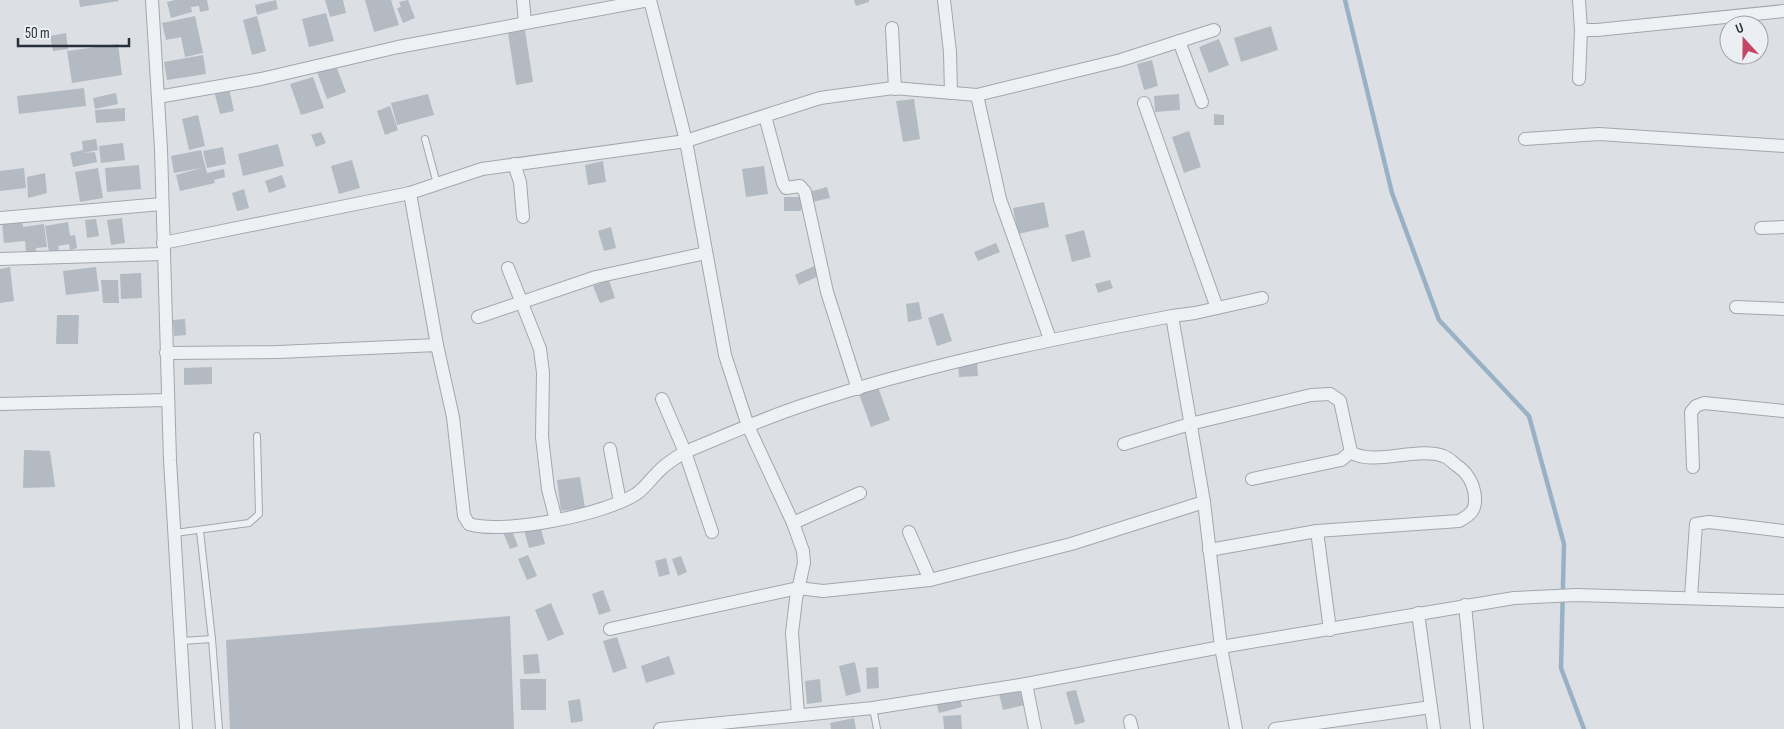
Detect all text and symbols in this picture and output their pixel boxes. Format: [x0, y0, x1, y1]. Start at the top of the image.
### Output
scale bar [18, 15, 129, 47]
north arrow [1719, 15, 1769, 65]
text: U [1733, 19, 1746, 38]
text: 50 m [25, 24, 50, 43]

